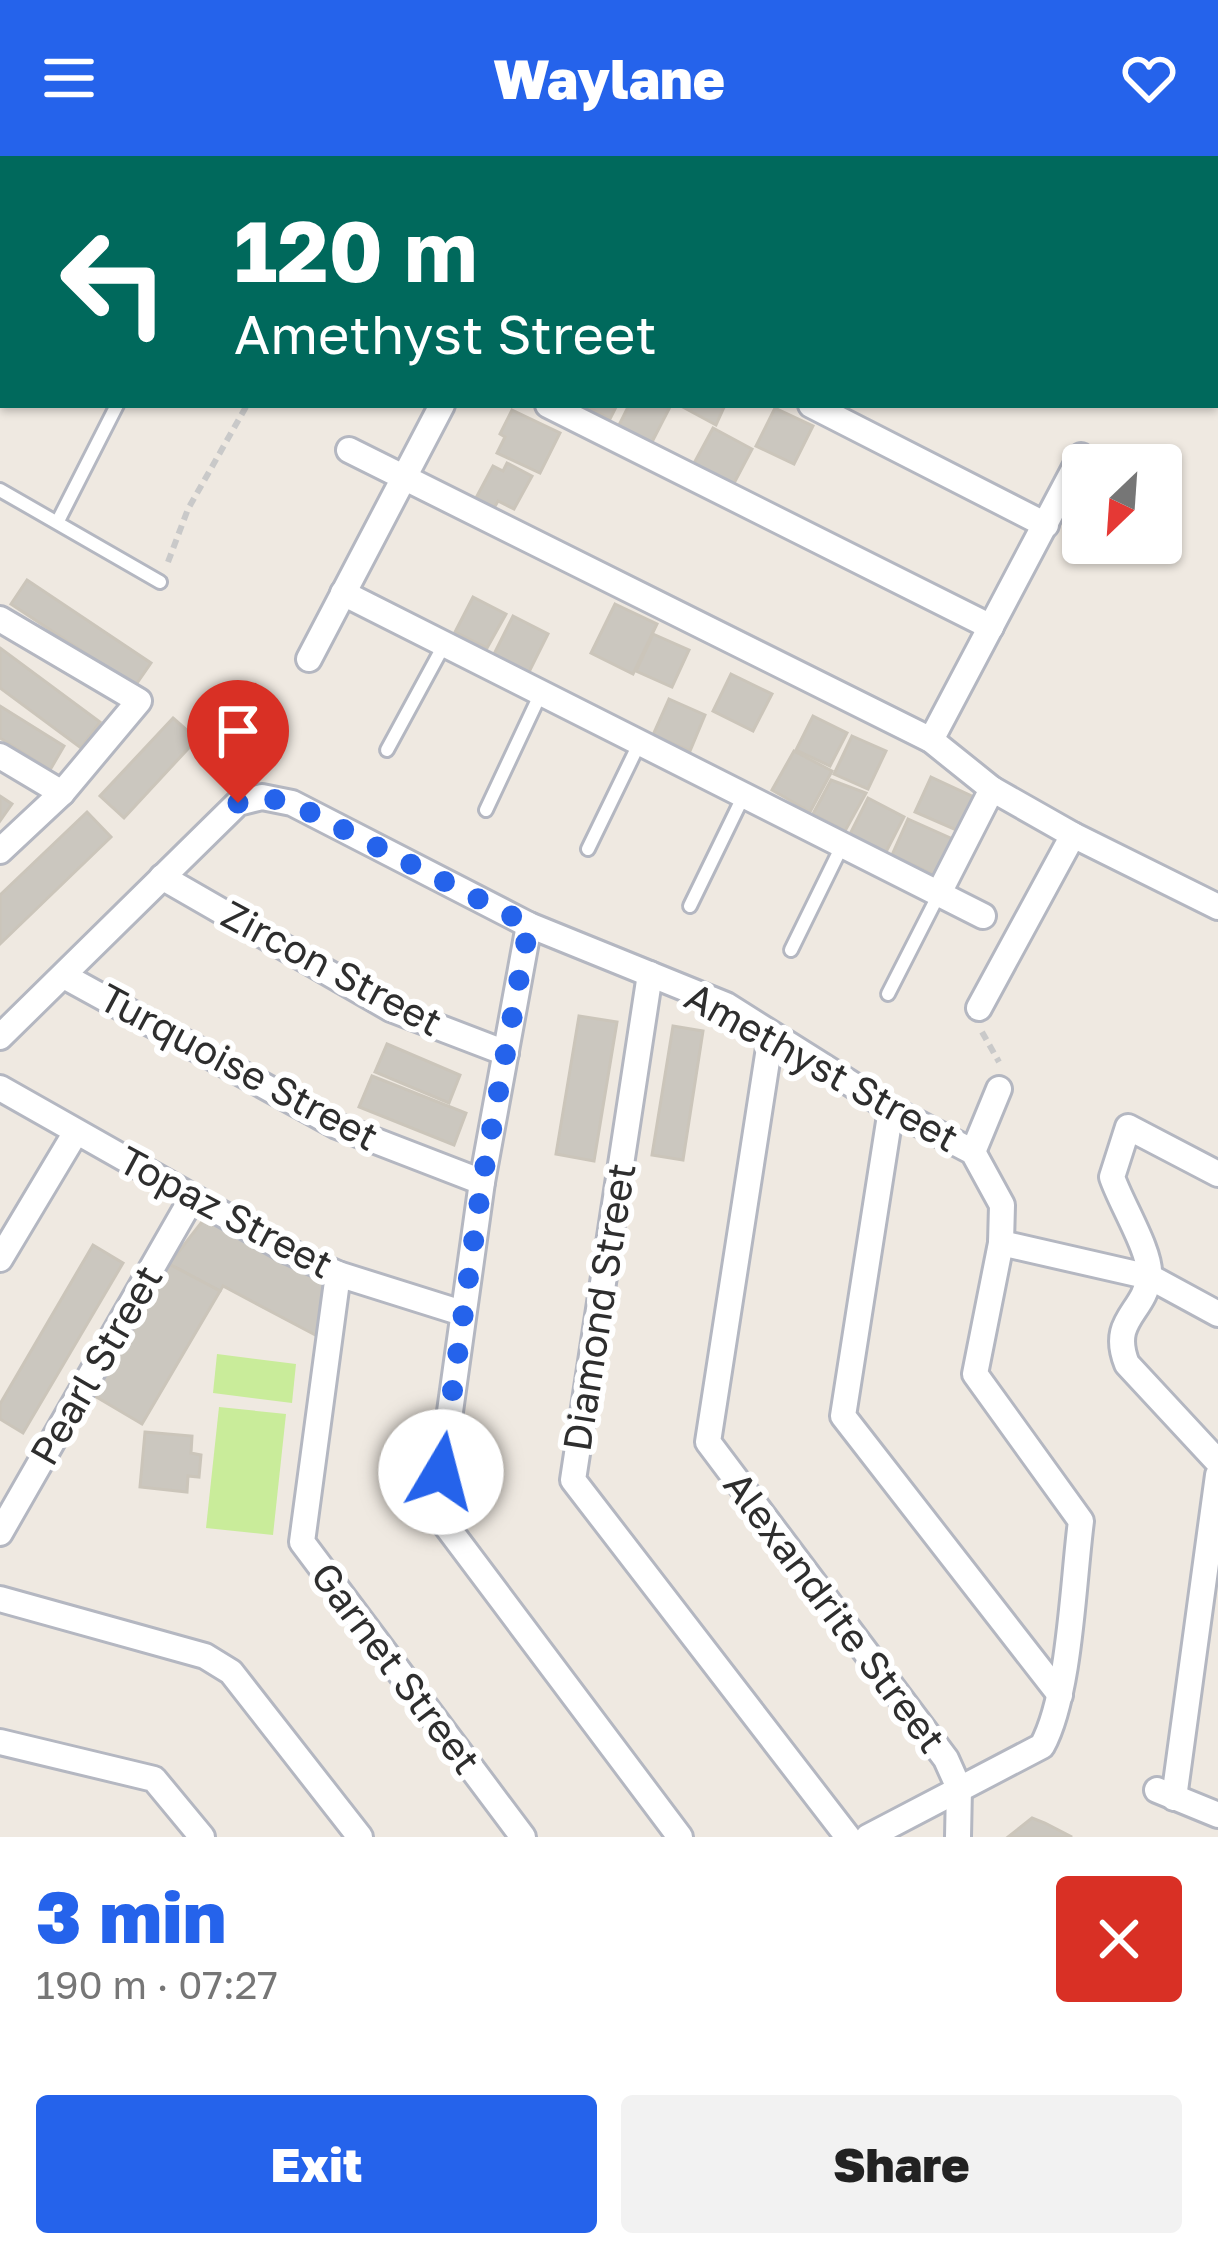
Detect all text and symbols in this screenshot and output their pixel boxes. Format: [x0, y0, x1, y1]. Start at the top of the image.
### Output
icon: menu [36, 45, 102, 111]
icon: heart [1116, 45, 1182, 111]
text: Waylane [493, 46, 725, 111]
text: 120 m [234, 200, 478, 300]
icon: left [36, 204, 192, 360]
text: Amethyst Street [234, 301, 657, 366]
north arrow [1062, 444, 1182, 564]
map controls [1062, 444, 1182, 564]
pin [187, 680, 289, 803]
icon: arrive [205, 698, 271, 764]
street label: Zircon Street [214, 890, 450, 1045]
street label: Amethyst Street [677, 972, 967, 1161]
street label: Turquoise Street [92, 973, 387, 1160]
street label: Topaz Street [111, 1136, 341, 1288]
street label: Diamond Street [553, 1160, 644, 1454]
street label: Pearl Street [20, 1257, 172, 1473]
position arrow [378, 1409, 504, 1535]
street label: Alexandrite Street [714, 1462, 956, 1761]
street label: Garnet Street [302, 1553, 491, 1783]
text: 3 min [36, 1872, 226, 1959]
button: close [1056, 1876, 1182, 2002]
text: 190 m · 07:27 [36, 1961, 278, 2008]
button: Exit [36, 2095, 597, 2233]
button: Share [621, 2095, 1182, 2233]

